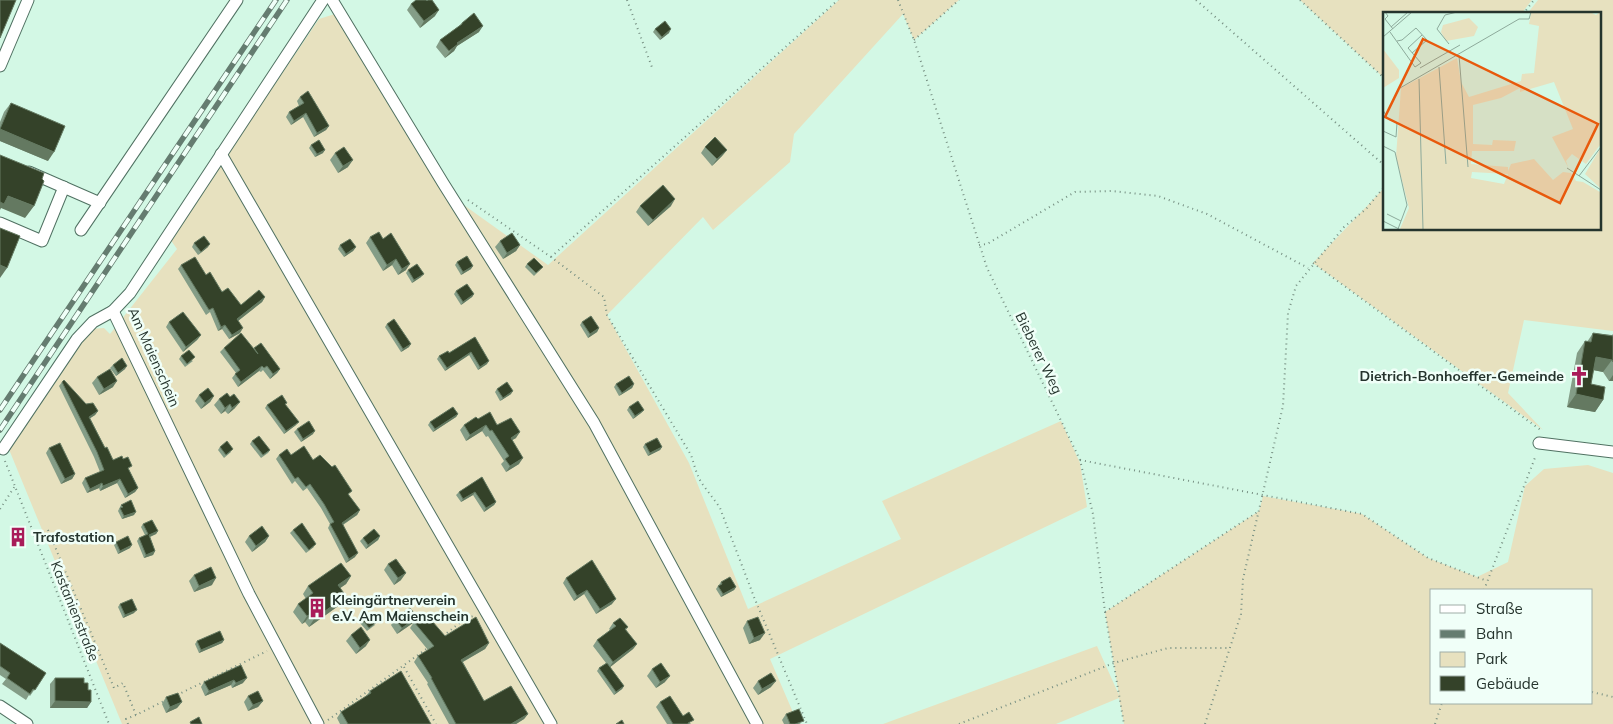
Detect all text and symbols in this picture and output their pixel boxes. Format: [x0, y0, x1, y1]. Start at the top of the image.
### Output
inset map [1383, 12, 1600, 230]
street label: Am Maienschein [124, 304, 184, 410]
street label: Bieberer Weg [1011, 309, 1067, 397]
church icon: Dietrich-Bonhoeffer-Gemeinde [1568, 365, 1590, 387]
place label: Dietrich-Bonhoeffer-Gemeinde [1360, 367, 1564, 385]
building icon: Trafostation [7, 526, 29, 548]
place label: Trafostation [33, 528, 115, 546]
street label: Kastanienstraße [47, 558, 103, 664]
legend [1430, 589, 1593, 704]
place label: Kleingärtnerverein e.V. Am Maienschein [332, 591, 469, 625]
building icon: Kleingärtnerverein e.V. Am Maienschein [306, 597, 328, 619]
text: Straße [1476, 599, 1523, 618]
text: Bahn [1476, 624, 1513, 643]
text: Park [1476, 649, 1508, 668]
text: Gebäude [1476, 674, 1539, 693]

